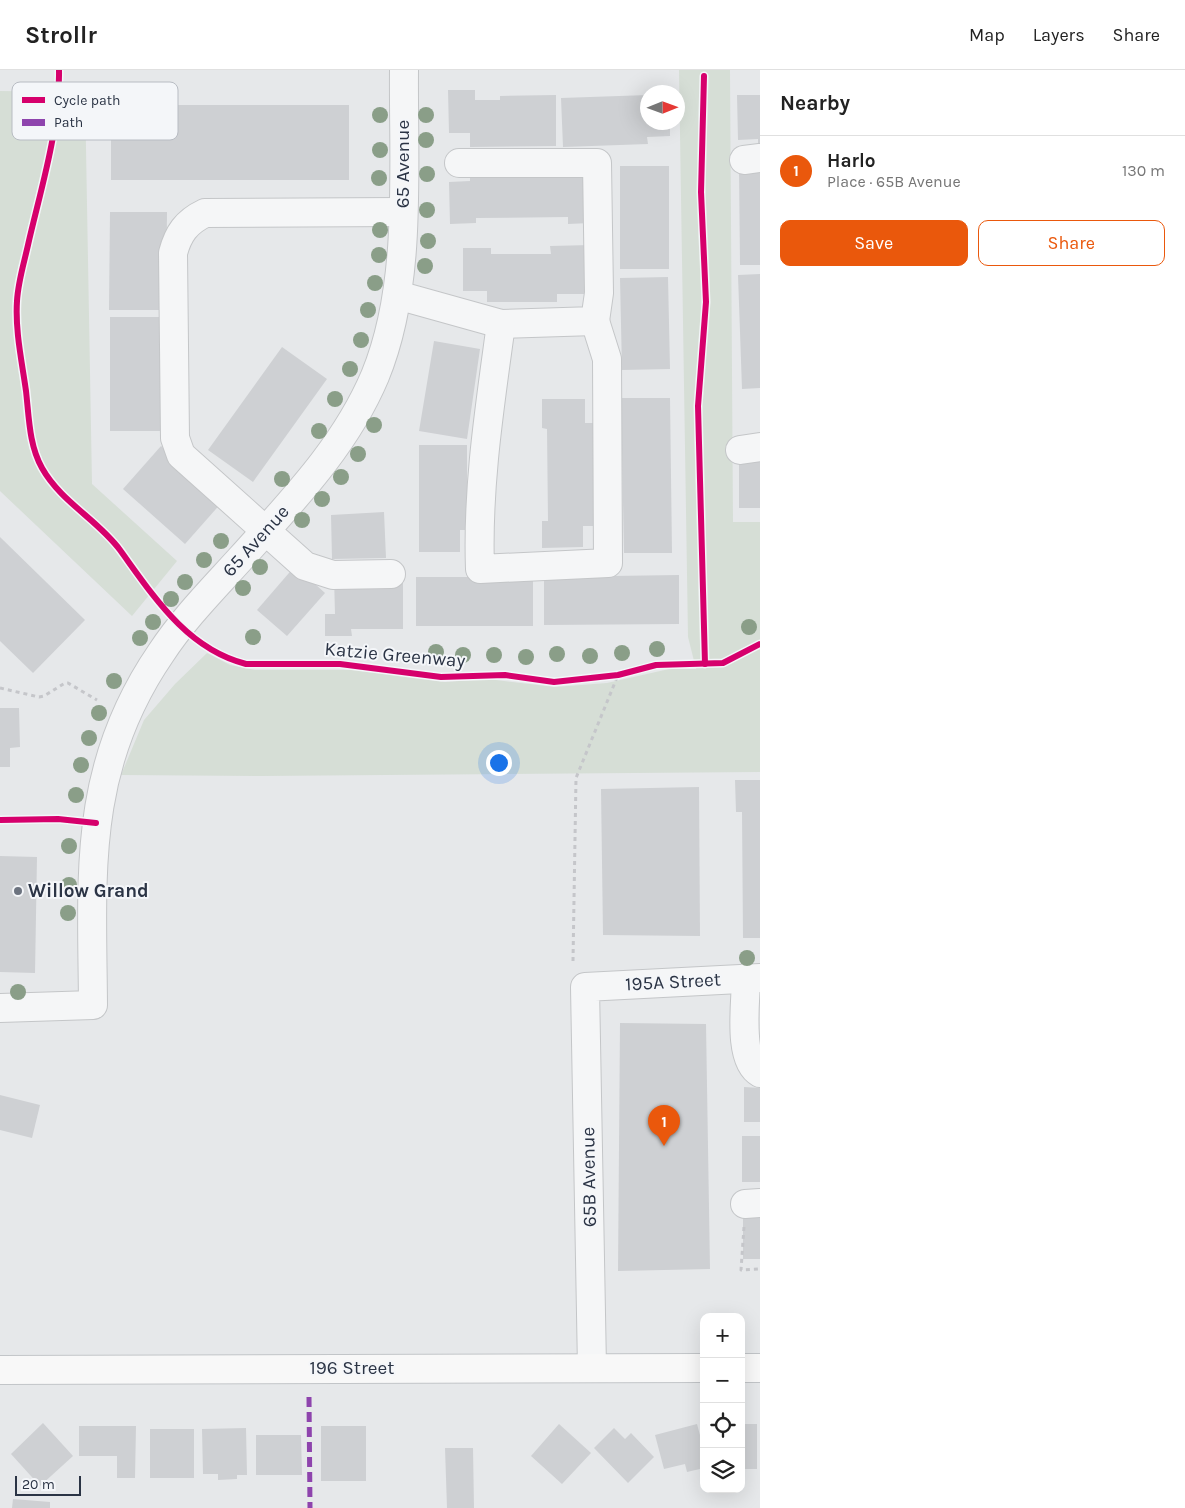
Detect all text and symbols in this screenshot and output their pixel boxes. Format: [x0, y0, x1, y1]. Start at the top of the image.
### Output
text: Strollr [25, 21, 97, 49]
text: Map [969, 24, 1005, 46]
text: Layers [1033, 24, 1085, 46]
text: Share [1113, 24, 1160, 46]
legend [12, 82, 178, 140]
north arrow [640, 85, 685, 130]
text: Nearby [780, 91, 850, 115]
text: Cycle path [54, 92, 120, 109]
text: Path [54, 114, 83, 131]
street label: 65 Avenue [392, 120, 414, 208]
text: Harlo [827, 150, 876, 172]
text: 1 [793, 161, 799, 180]
text: 130 m [1122, 161, 1165, 180]
text: Place · 65B Avenue [827, 172, 961, 191]
button: Save [780, 220, 968, 266]
button: Share [978, 220, 1165, 266]
street label: 65 Avenue [218, 501, 294, 581]
street label: Katzie Greenway [324, 638, 466, 672]
your location [486, 750, 512, 776]
place label: Willow Grand [28, 880, 149, 902]
marker: Willow Grand [12, 885, 24, 897]
street label: 195A Street [625, 969, 721, 995]
pin: 1 [648, 1105, 680, 1146]
street label: 65B Avenue [577, 1127, 601, 1227]
map controls [700, 1313, 745, 1493]
button: + [700, 1313, 745, 1358]
street label: 196 Street [310, 1357, 394, 1379]
button: − [700, 1358, 745, 1403]
button: locate [700, 1403, 745, 1448]
button: layers [700, 1448, 745, 1493]
scale bar [15, 1473, 81, 1496]
text: 20 m [22, 1476, 55, 1493]

